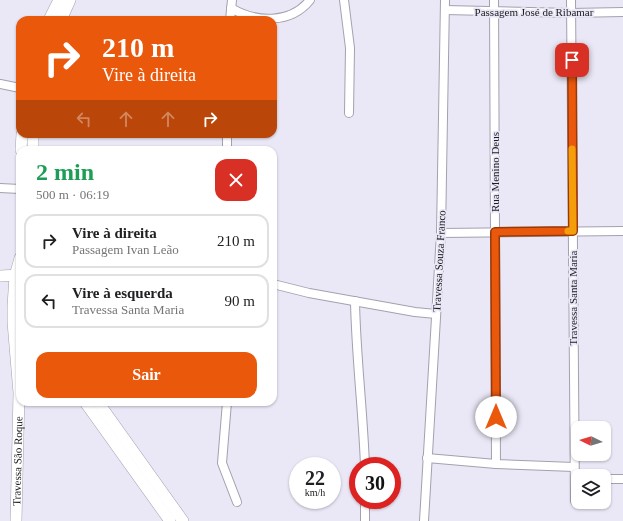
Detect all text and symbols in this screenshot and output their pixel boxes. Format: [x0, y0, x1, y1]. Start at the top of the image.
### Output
street label: Passagem José de Ribamar [475, 6, 594, 18]
icon: right [36, 32, 88, 84]
text: 210 m [102, 32, 174, 63]
pin [555, 43, 589, 77]
icon: arrive [561, 49, 583, 71]
text: Vire à direita [102, 65, 196, 85]
icon: left [73, 108, 95, 130]
icon: ahead [115, 108, 137, 130]
icon: ahead [157, 108, 179, 130]
icon: right [199, 108, 221, 130]
street label: Rua Menino Deus [489, 132, 501, 212]
text: 2 min [36, 159, 94, 185]
button: close [215, 159, 257, 201]
text: 500 m · 06:19 [36, 187, 109, 202]
street label: Travessa Souza Franco [430, 209, 448, 312]
text: Vire à direita [72, 225, 157, 241]
icon: right [38, 230, 60, 252]
text: 210 m [217, 233, 255, 249]
text: Passagem Ivan Leão [72, 242, 179, 257]
street label: Travessa Santa Maria [567, 250, 579, 345]
text: Vire à esquerda [72, 285, 173, 301]
icon: left [38, 290, 60, 312]
text: 90 m [225, 293, 255, 309]
text: Travessa Santa Maria [72, 302, 184, 317]
button: Sair [36, 352, 257, 398]
position arrow [475, 396, 517, 438]
street label: Travessa São Roque [10, 416, 24, 506]
north arrow [571, 421, 611, 461]
map controls [571, 421, 611, 509]
speed limit sign: 30 [349, 457, 401, 509]
text: 22 [305, 467, 325, 489]
button: layers [571, 469, 611, 509]
text: km/h [305, 487, 325, 498]

